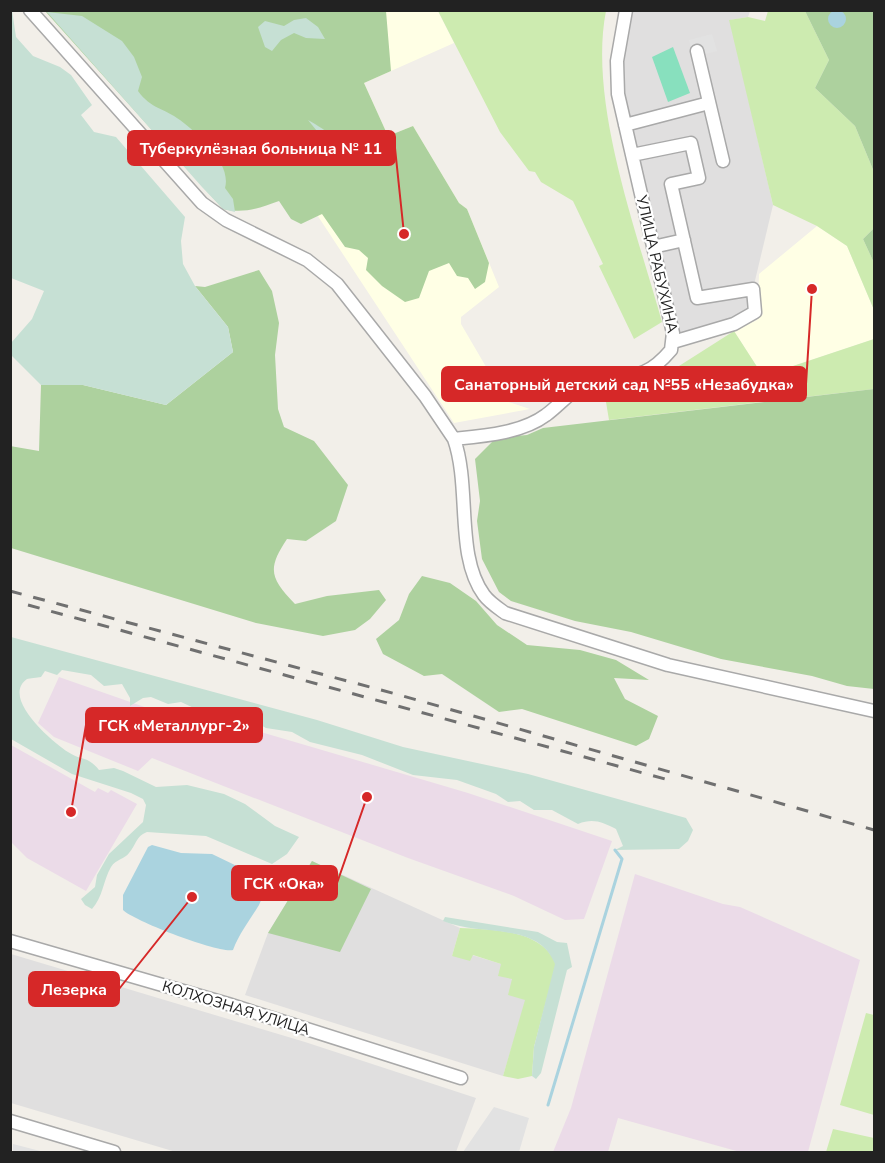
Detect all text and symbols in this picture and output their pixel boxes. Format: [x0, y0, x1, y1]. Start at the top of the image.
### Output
callout: Туберкулёзная больница № 11 [128, 131, 395, 165]
text: Туберкулёзная больница № 11 [140, 138, 382, 160]
street label: УЛИЦА РАБУХИНА [631, 192, 683, 335]
callout: Санаторный детский сад №55 «Незабудка» [442, 367, 806, 401]
text: Санаторный детский сад №55 «Незабудка» [454, 374, 794, 396]
callout: ГСК «Металлург-2» [86, 708, 262, 742]
text: ГСК «Металлург-2» [98, 715, 250, 737]
callout: ГСК «Ока» [232, 866, 337, 900]
text: ГСК «Ока» [243, 873, 325, 895]
callout: Лезерка [29, 972, 119, 1006]
street label: КОЛХОЗНАЯ УЛИЦА [160, 976, 312, 1040]
text: Лезерка [41, 979, 107, 1001]

